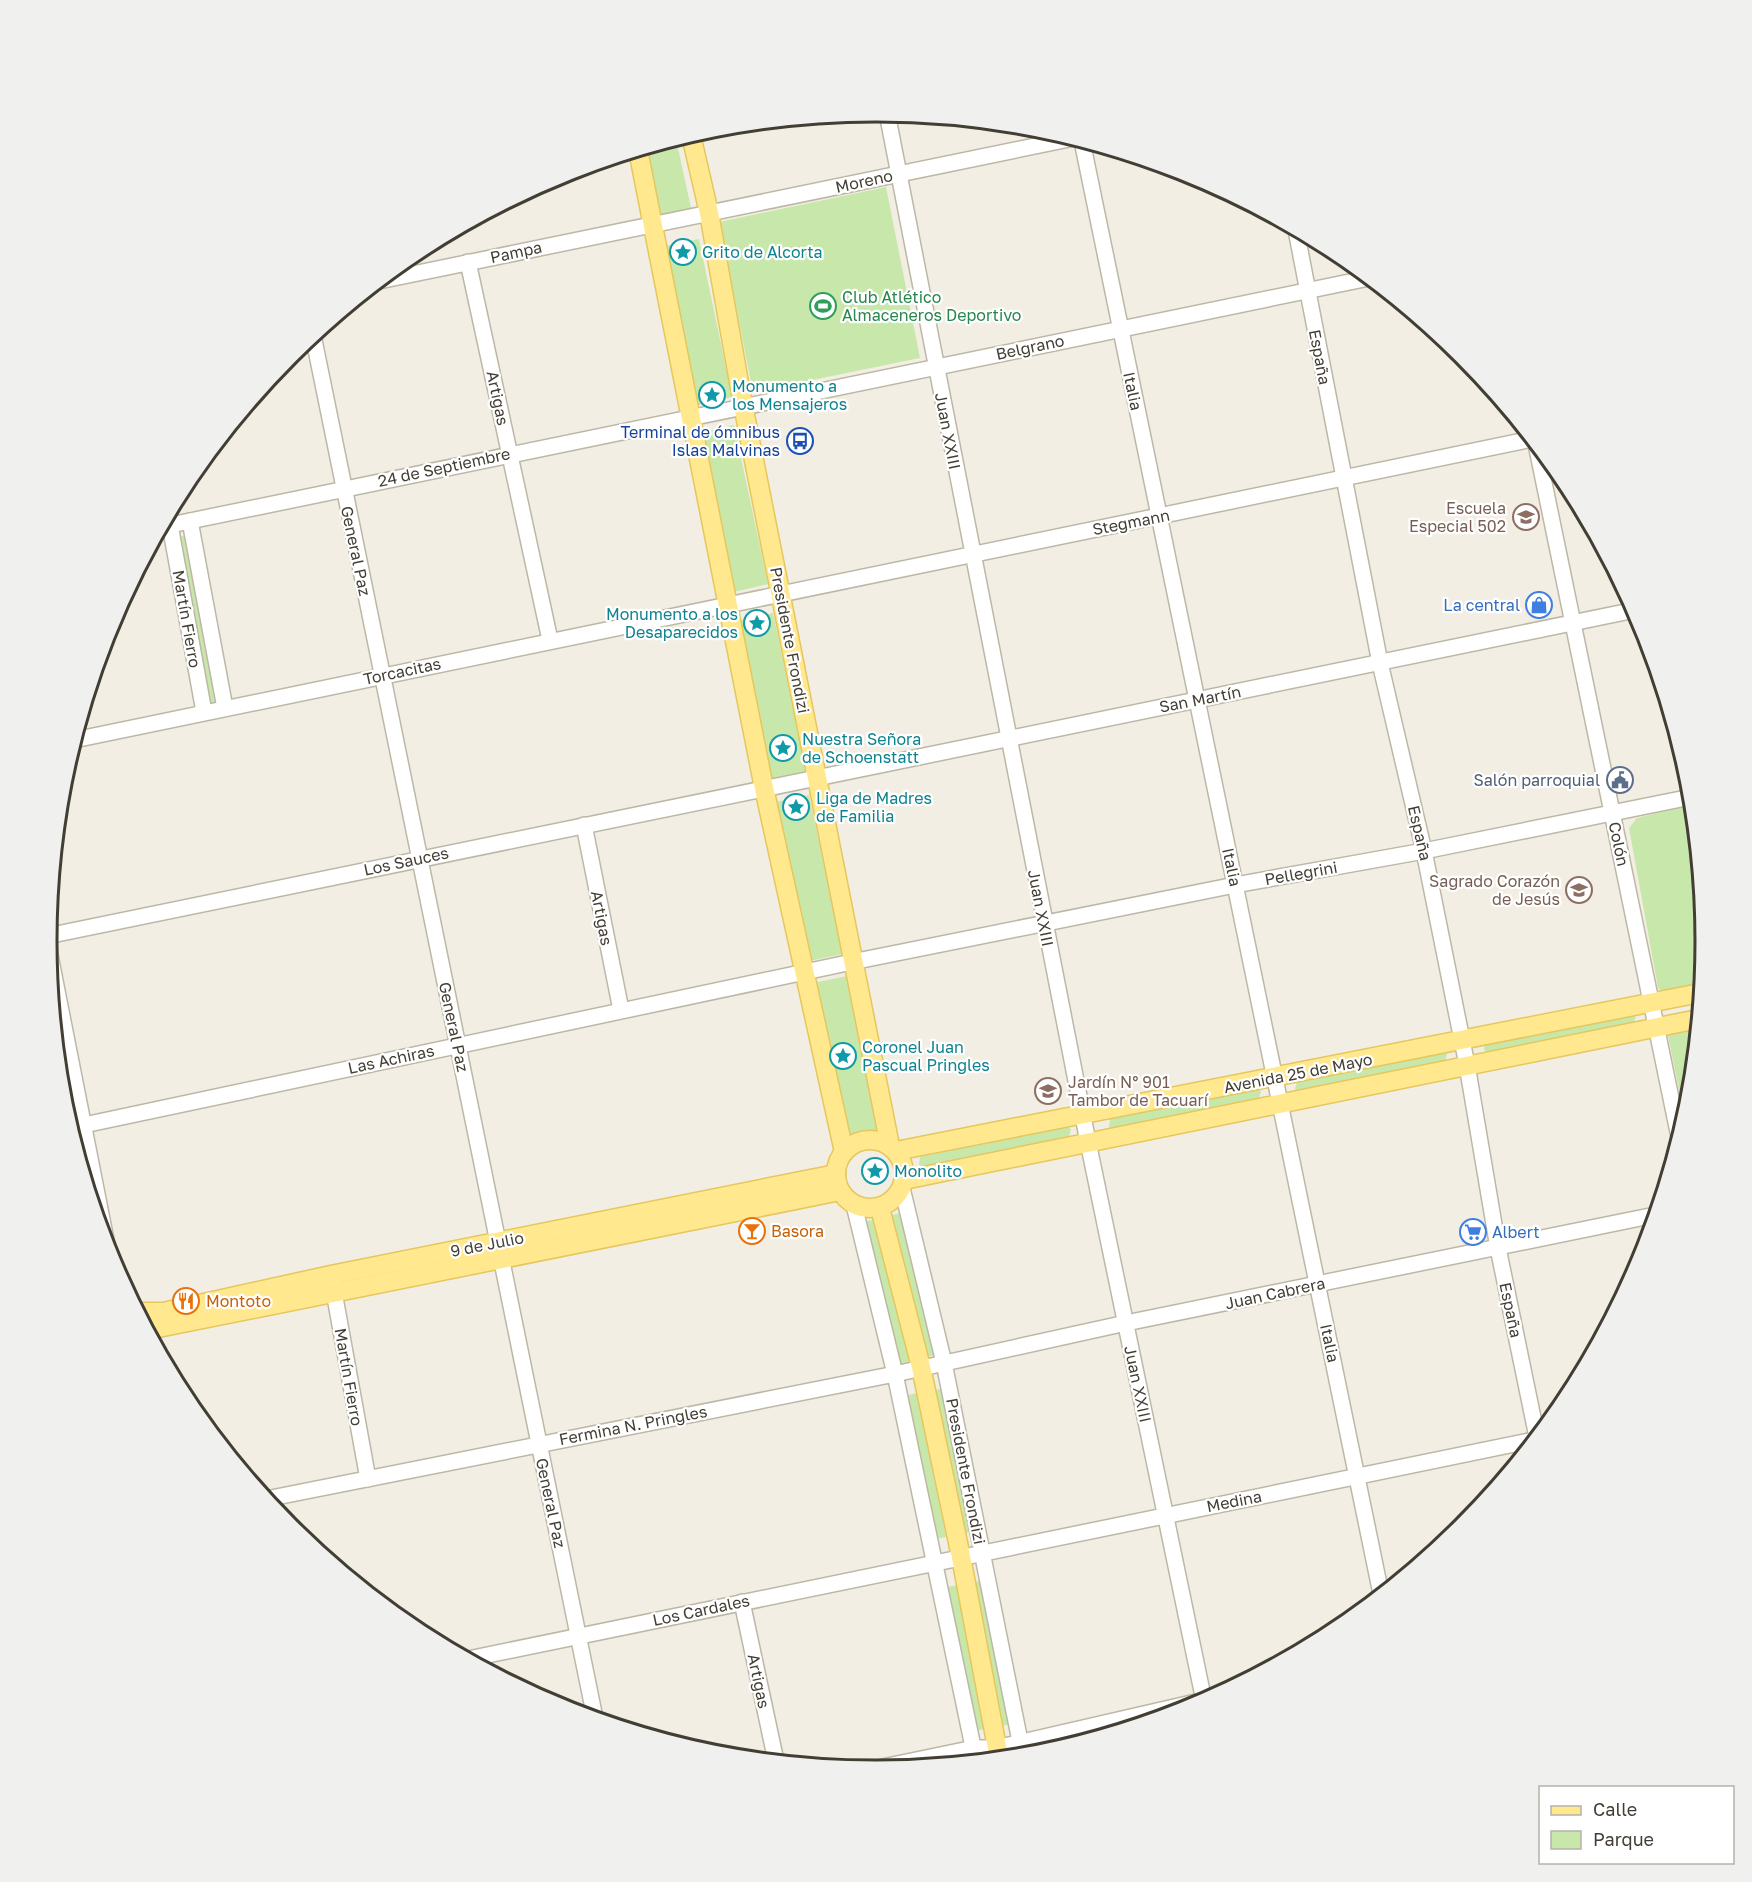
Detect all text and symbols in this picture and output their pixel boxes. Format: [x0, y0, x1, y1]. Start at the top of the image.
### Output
street label: Moreno [833, 165, 895, 197]
street label: Pampa [488, 237, 544, 267]
place icon: Grito de Alcorta [668, 237, 698, 267]
place label: Grito de Alcorta [702, 242, 823, 262]
place label: Club Atlético Almaceneros Deportivo [842, 287, 1021, 325]
sports icon: Club Atlético Almaceneros Deportivo [808, 291, 838, 321]
street label: España [1305, 328, 1335, 386]
street label: Belgrano [994, 330, 1066, 364]
street label: Artigas [482, 369, 514, 427]
street label: Italia [1119, 370, 1147, 412]
place label: Monumento a los Mensajeros [732, 376, 847, 414]
place icon: Monumento a los Mensajeros [697, 380, 727, 410]
street label: Juan XXIII [931, 391, 965, 471]
place label: Terminal de ómnibus Islas Malvinas [621, 422, 780, 460]
bus stop icon: Terminal de ómnibus Islas Malvinas [785, 426, 815, 456]
street label: 24 de Septiembre [376, 443, 512, 491]
place label: Escuela Especial 502 [1409, 498, 1506, 536]
school or university icon: Escuela Especial 502 [1511, 502, 1541, 532]
street label: General Paz [337, 504, 375, 598]
street label: Stegmann [1091, 505, 1171, 539]
street label: Presidente Frondizi [766, 565, 814, 715]
street label: Martín Fierro [169, 569, 205, 669]
shop icon: La central [1524, 590, 1554, 620]
place label: La central [1443, 595, 1520, 615]
place label: Monumento a los Desaparecidos [606, 604, 738, 642]
place icon: Monumento a los Desaparecidos [742, 608, 772, 638]
street label: Torcacitas [361, 653, 443, 689]
street label: San Martín [1157, 681, 1243, 717]
place label: Nuestra Señora de Schoenstatt [802, 729, 921, 767]
place icon: Nuestra Señora de Schoenstatt [768, 733, 798, 763]
public building icon: Salón parroquial [1605, 765, 1635, 795]
place label: Salón parroquial [1474, 770, 1600, 790]
place label: Liga de Madres de Familia [816, 788, 932, 826]
place icon: Liga de Madres de Familia [781, 792, 811, 822]
street label: España [1404, 803, 1436, 863]
street label: Colón [1605, 820, 1633, 868]
street label: Los Sauces [362, 842, 450, 880]
street label: Italia [1218, 846, 1246, 888]
street label: Pellegrini [1263, 857, 1339, 889]
street label: Juan XXIII [1024, 868, 1058, 948]
place label: Sagrado Corazón de Jesús [1429, 871, 1560, 909]
school or university icon: Sagrado Corazón de Jesús [1564, 875, 1594, 905]
street label: Artigas [587, 889, 617, 947]
street label: General Paz [435, 980, 473, 1074]
place label: Coronel Juan Pascual Pringles [862, 1037, 990, 1075]
street label: Las Achiras [346, 1040, 436, 1078]
place icon: Coronel Juan Pascual Pringles [828, 1041, 858, 1071]
street label: Avenida 25 de Mayo [1222, 1049, 1374, 1097]
place label: Jardín N° 901 Tambor de Tacuarí [1068, 1072, 1210, 1110]
school or university icon: Jardín N° 901 Tambor de Tacuarí [1033, 1076, 1063, 1106]
place icon: Monolito [860, 1156, 890, 1186]
place label: Monolito [894, 1161, 962, 1181]
bar icon: Basora [737, 1216, 767, 1246]
supermarket icon: Albert [1458, 1217, 1488, 1247]
place label: Basora [771, 1221, 824, 1241]
place label: Albert [1492, 1222, 1540, 1242]
street label: 9 de Julio [449, 1227, 525, 1261]
street label: Juan Cabrera [1223, 1273, 1327, 1313]
street label: España [1495, 1281, 1527, 1339]
restaurant icon: Montoto [171, 1286, 201, 1316]
place label: Montoto [206, 1291, 271, 1311]
street label: Italia [1316, 1322, 1344, 1364]
street label: Martín Fierro [331, 1327, 367, 1427]
street label: Juan XXIII [1120, 1344, 1156, 1424]
street label: Presidente Frondizi [942, 1396, 990, 1546]
street label: Fermina N. Pringles [557, 1401, 709, 1449]
street label: General Paz [532, 1456, 570, 1550]
street label: Medina [1205, 1486, 1263, 1516]
street label: Los Cardales [651, 1590, 751, 1630]
street label: Artigas [743, 1652, 775, 1710]
legend [1539, 1786, 1734, 1864]
text: Calle [1593, 1798, 1637, 1820]
text: Parque [1593, 1828, 1654, 1850]

